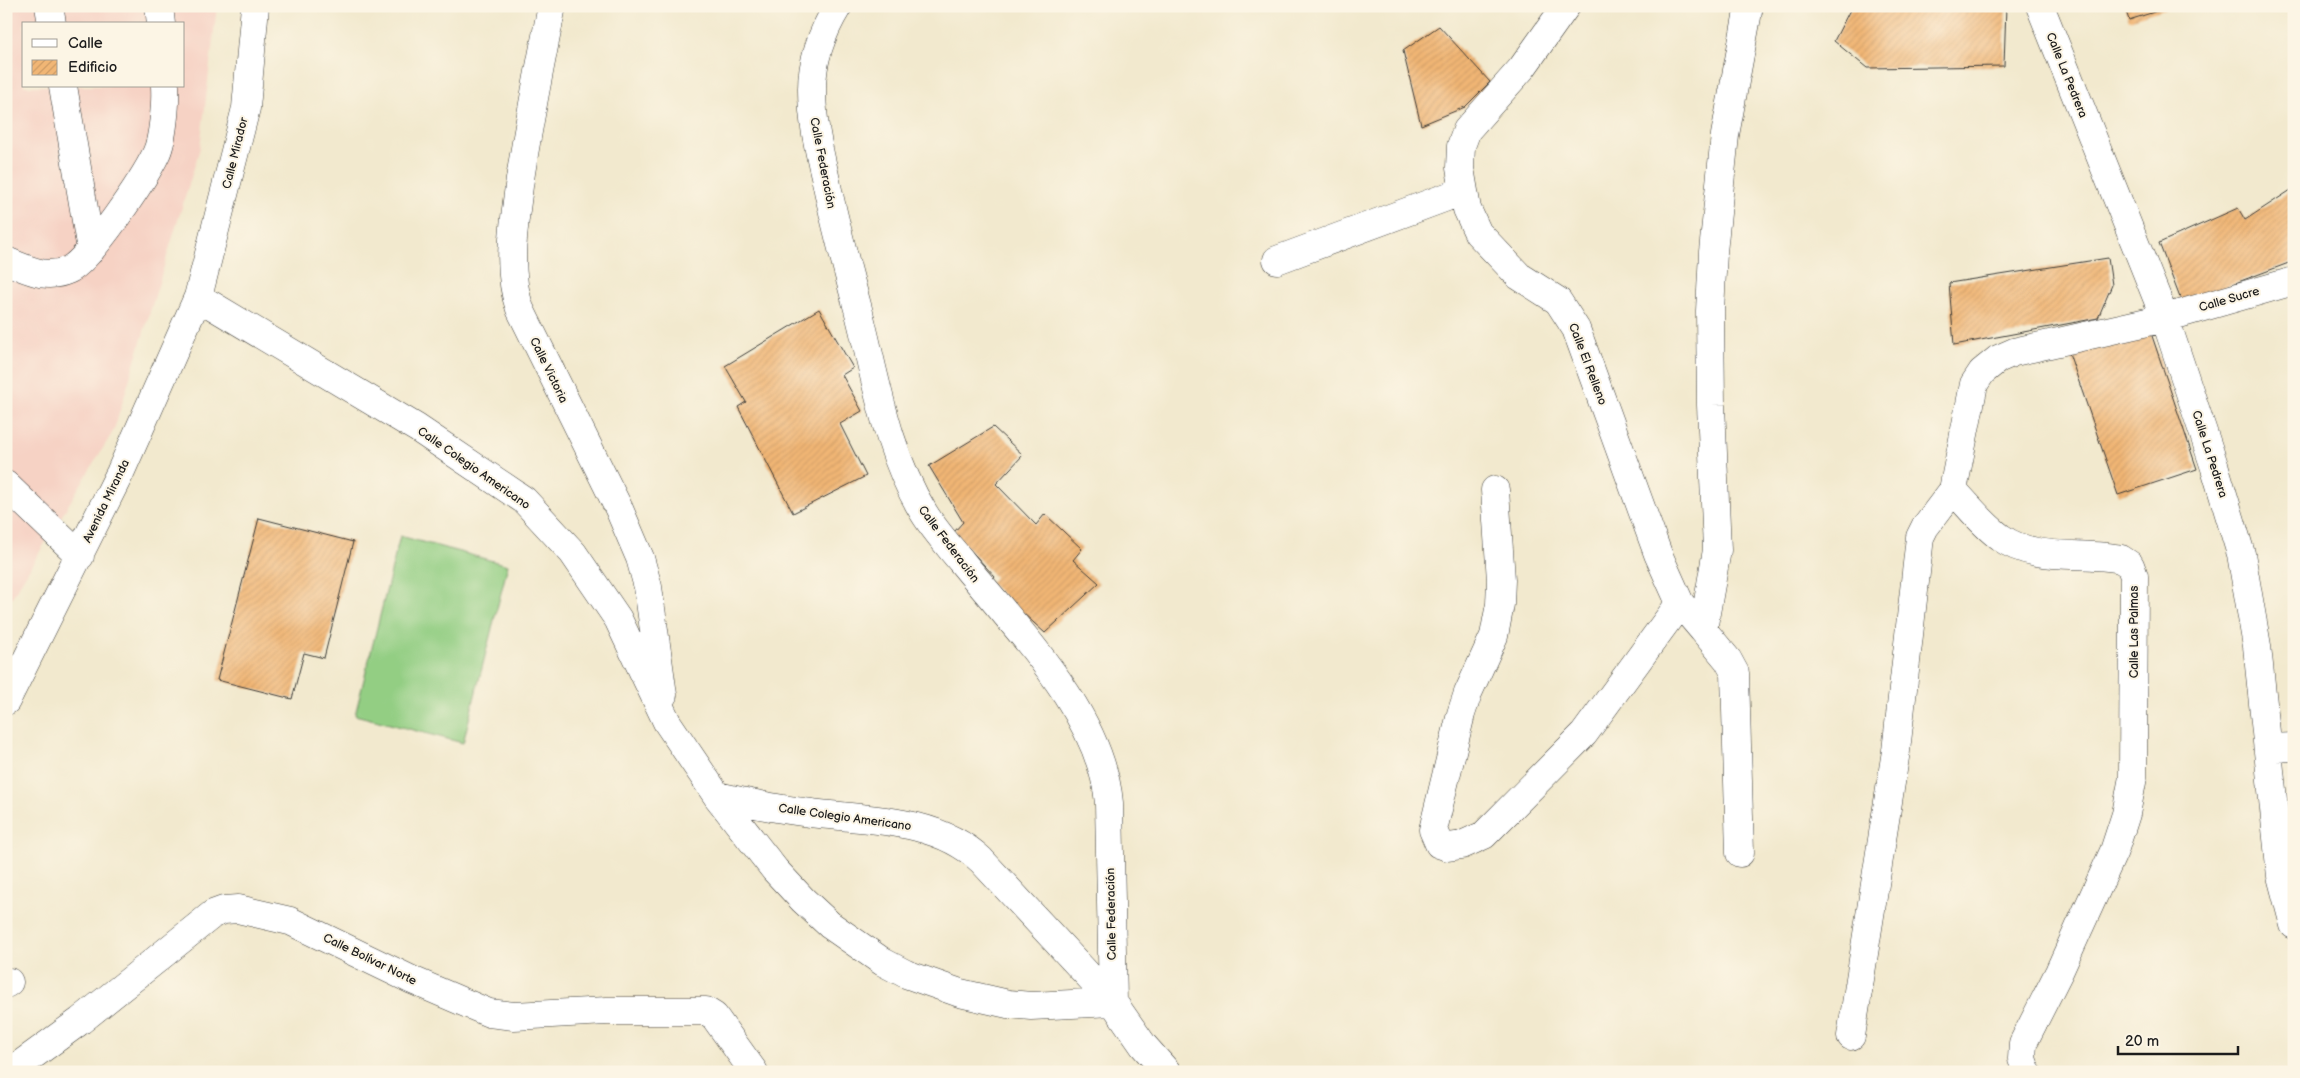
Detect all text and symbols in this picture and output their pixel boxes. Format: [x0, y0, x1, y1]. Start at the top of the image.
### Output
legend [22, 22, 185, 88]
street label: Calle La Pedrera [2043, 30, 2091, 120]
text: Calle [68, 34, 103, 53]
text: Edificio [68, 58, 117, 77]
street label: Calle Mirador [219, 115, 252, 190]
street label: Calle Federación [806, 116, 839, 210]
street label: Calle Sucre [2197, 284, 2261, 315]
street label: Calle El Relleno [1565, 321, 1610, 407]
street label: Calle Victoria [526, 335, 571, 406]
street label: Calle La Pedrera [2188, 409, 2231, 500]
street label: Calle Colegio Americano [414, 424, 533, 513]
street label: Avenida Miranda [80, 457, 133, 545]
street label: Calle Federación [915, 503, 983, 586]
street label: Calle Las Palmas [2127, 586, 2142, 678]
street label: Calle Colegio Americano [777, 801, 913, 834]
street label: Calle Federación [1103, 867, 1120, 960]
street label: Calle Bolívar Norte [321, 930, 419, 989]
scale bar [2118, 1023, 2238, 1055]
text: 20 m [2125, 1032, 2159, 1051]

